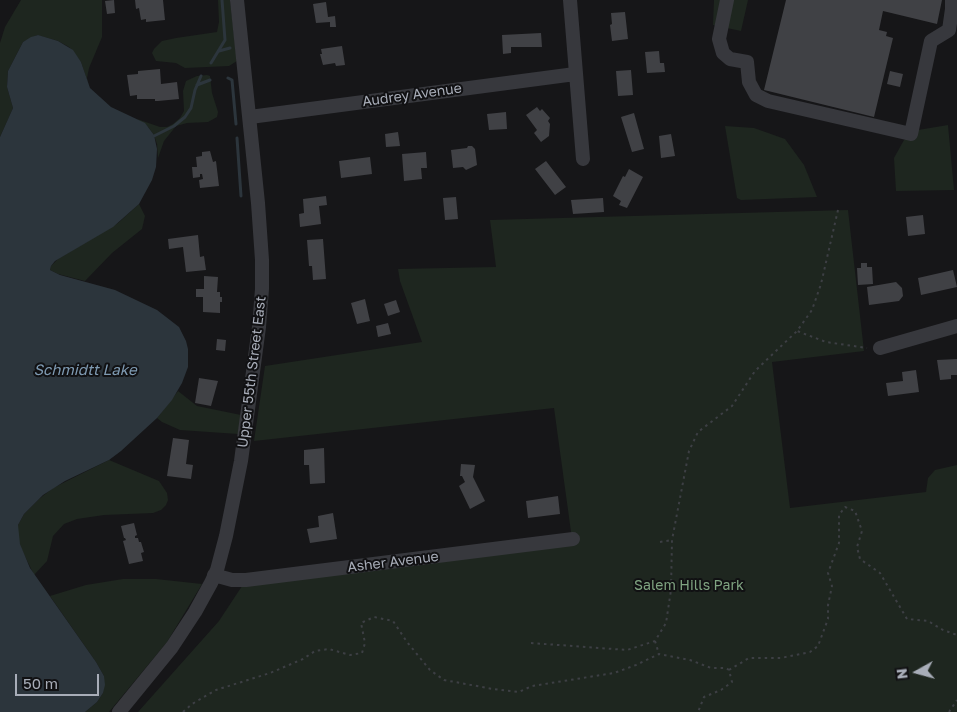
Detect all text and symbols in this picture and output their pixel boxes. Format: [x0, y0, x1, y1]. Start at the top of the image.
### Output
street label: Audrey Avenue [361, 80, 463, 110]
street label: Upper 55th Street East [234, 295, 270, 449]
water label: Schmidtt Lake [33, 361, 137, 379]
street label: Asher Avenue [346, 548, 440, 576]
park label: Salem Hills Park [634, 578, 744, 594]
north arrow [892, 647, 942, 697]
scale bar [18, 664, 101, 696]
text: N [893, 668, 911, 680]
text: 50 m [23, 674, 58, 692]

